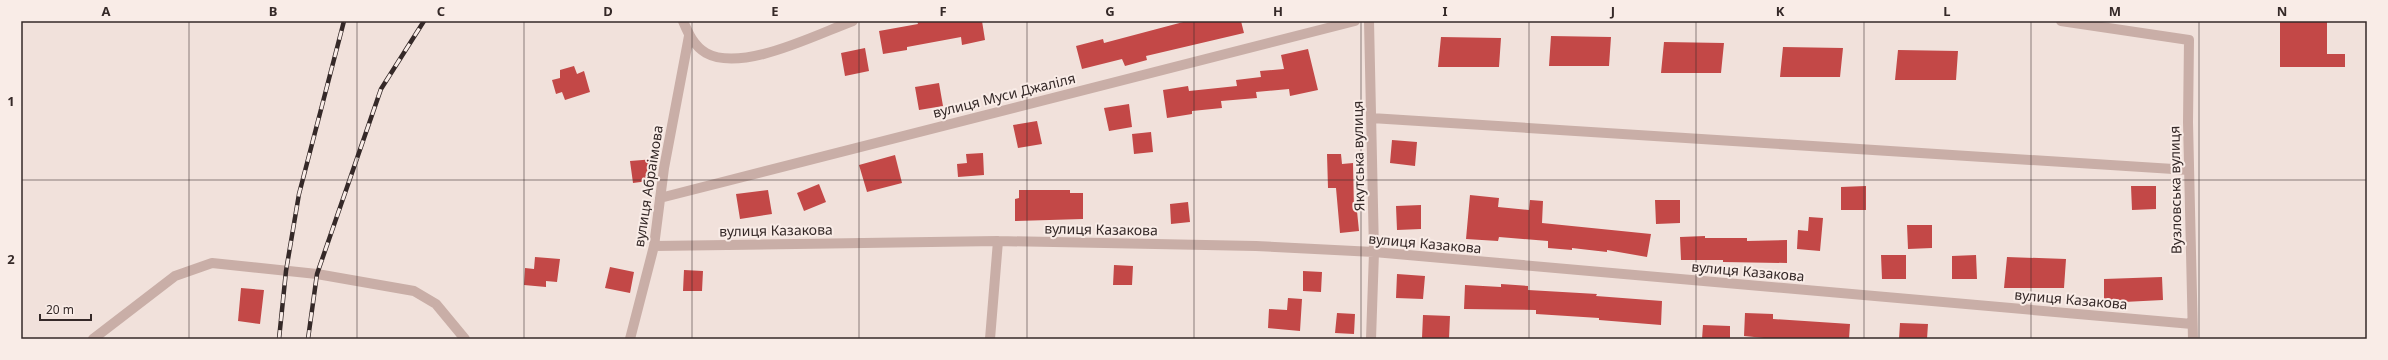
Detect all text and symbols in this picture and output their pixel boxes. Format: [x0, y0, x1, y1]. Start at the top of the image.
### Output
text: A [102, 2, 111, 20]
text: B [269, 2, 277, 20]
text: C [437, 2, 445, 20]
text: D [603, 2, 613, 20]
text: E [771, 2, 779, 20]
text: F [939, 2, 947, 20]
text: G [1105, 2, 1115, 20]
text: H [1273, 2, 1283, 20]
text: I [1442, 2, 1448, 20]
text: J [1610, 2, 1615, 20]
text: K [1776, 2, 1785, 20]
text: L [1943, 2, 1951, 20]
text: M [2109, 2, 2121, 20]
text: N [2277, 2, 2287, 20]
street label: вулиця Муси Джаліля [931, 68, 1077, 122]
text: 1 [7, 92, 15, 110]
street label: Якутська вулиця [1348, 100, 1368, 212]
street label: вулиця Абраімова [629, 124, 667, 248]
street label: Вузловська вулиця [2164, 126, 2186, 254]
street label: вулиця Казакова [1044, 219, 1158, 239]
street label: вулиця Казакова [719, 220, 833, 240]
street label: вулиця Казакова [1368, 229, 1482, 257]
text: 2 [7, 250, 15, 268]
street label: вулиця Казакова [1691, 257, 1805, 285]
street label: вулиця Казакова [2014, 285, 2128, 313]
scale bar [40, 296, 91, 322]
text: 20 m [46, 301, 74, 318]

